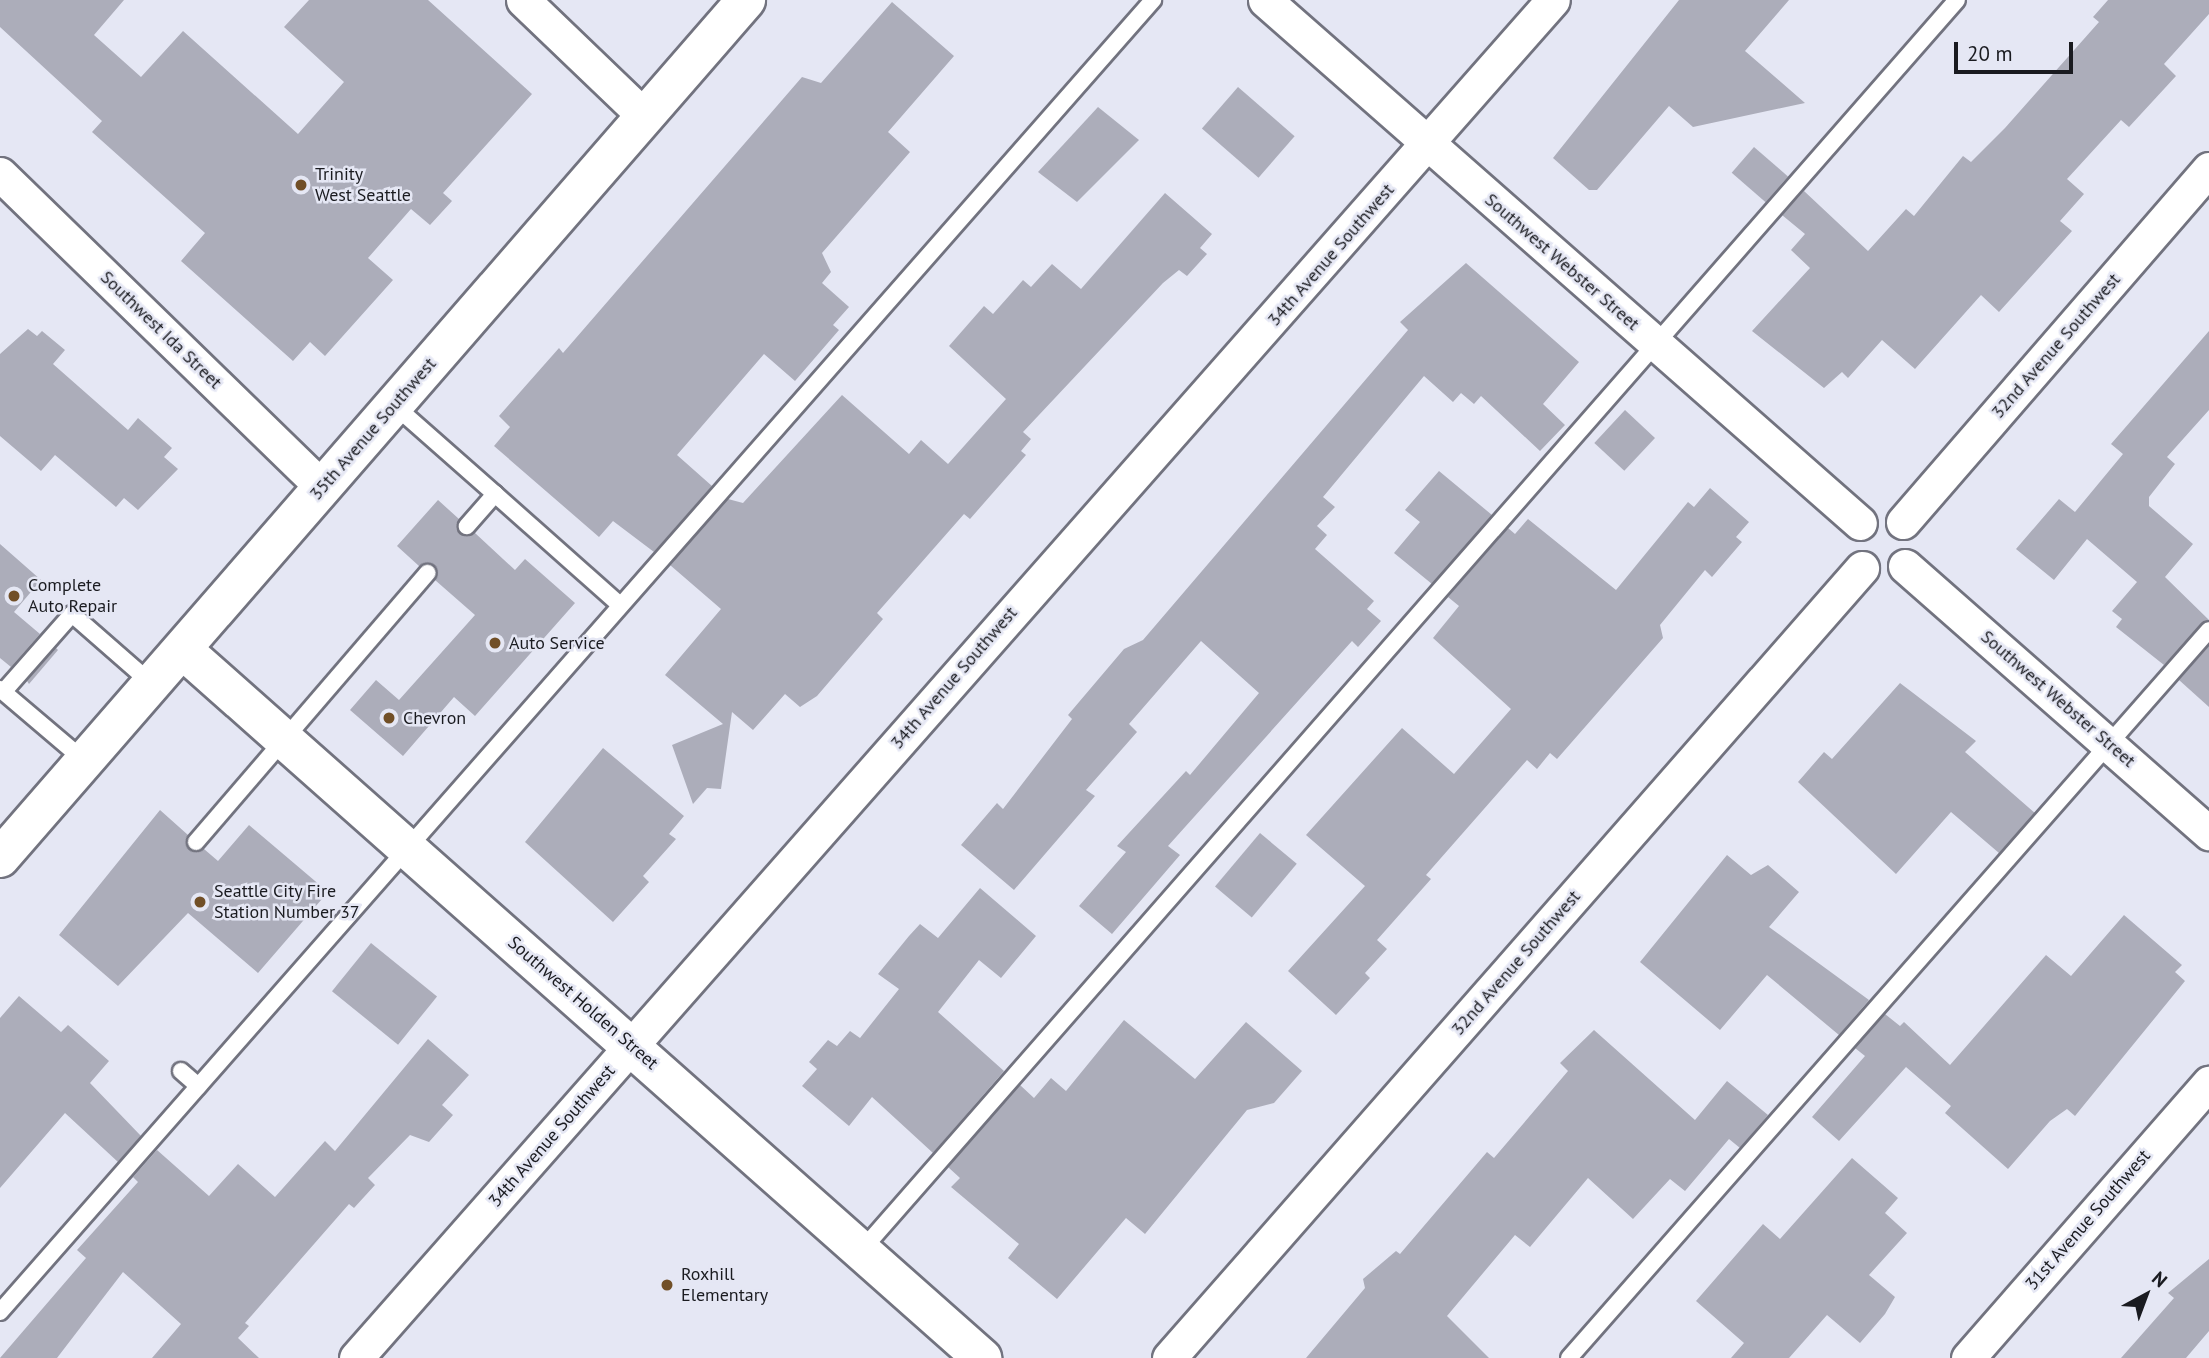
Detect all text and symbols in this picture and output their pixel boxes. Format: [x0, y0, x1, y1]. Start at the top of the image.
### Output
scale bar [1957, 28, 2076, 72]
text: 20 m [1967, 40, 2013, 67]
place label: Trinity West Seattle [315, 164, 411, 206]
marker: Trinity West Seattle [293, 177, 309, 193]
street label: 34th Avenue Southwest [1263, 179, 1399, 331]
street label: Southwest Webster Street [1480, 189, 1644, 335]
street label: Southwest Ida Street [96, 267, 226, 393]
street label: 32nd Avenue Southwest [1987, 269, 2125, 423]
street label: 35th Avenue Southwest [305, 353, 441, 505]
place label: Complete Auto Repair [28, 575, 117, 618]
marker: Complete Auto Repair [6, 588, 22, 604]
street label: 34th Avenue Southwest [886, 602, 1022, 754]
street label: Southwest Webster Street [1976, 626, 2140, 772]
place label: Auto Service [509, 632, 605, 654]
marker: Auto Service [487, 635, 503, 651]
place label: Chevron [403, 707, 466, 729]
marker: Chevron [381, 710, 397, 726]
place label: Seattle City Fire Station Number 37 [214, 881, 360, 924]
street label: 32nd Avenue Southwest [1447, 886, 1585, 1040]
marker: Seattle City Fire Station Number 37 [192, 894, 208, 910]
street label: Southwest Holden Street [503, 932, 663, 1074]
street label: 34th Avenue Southwest [484, 1060, 620, 1212]
street label: 31st Avenue Southwest [2021, 1145, 2155, 1295]
north arrow [2111, 1260, 2181, 1330]
place label: Roxhill Elementary [681, 1264, 768, 1306]
text: N [2147, 1266, 2172, 1292]
marker: Roxhill Elementary [659, 1277, 675, 1293]

